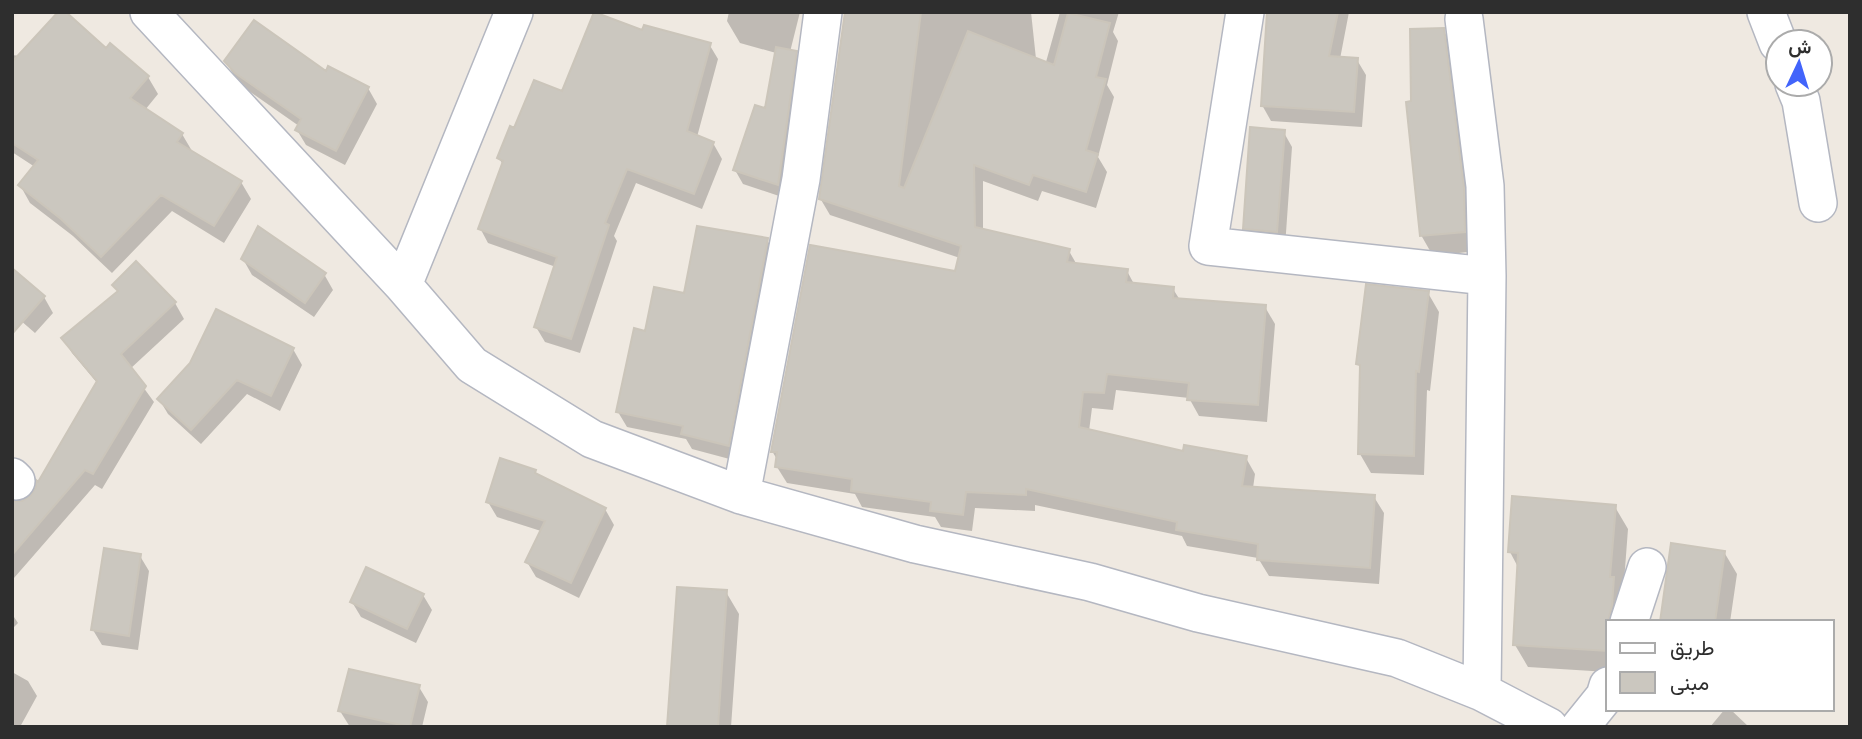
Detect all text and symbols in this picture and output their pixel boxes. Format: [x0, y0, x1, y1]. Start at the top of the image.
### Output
north arrow [1764, 28, 1834, 98]
text: ش [1788, 30, 1813, 61]
legend [1606, 620, 1834, 711]
text: طريق [1670, 631, 1715, 663]
text: مبنى [1670, 666, 1709, 698]

